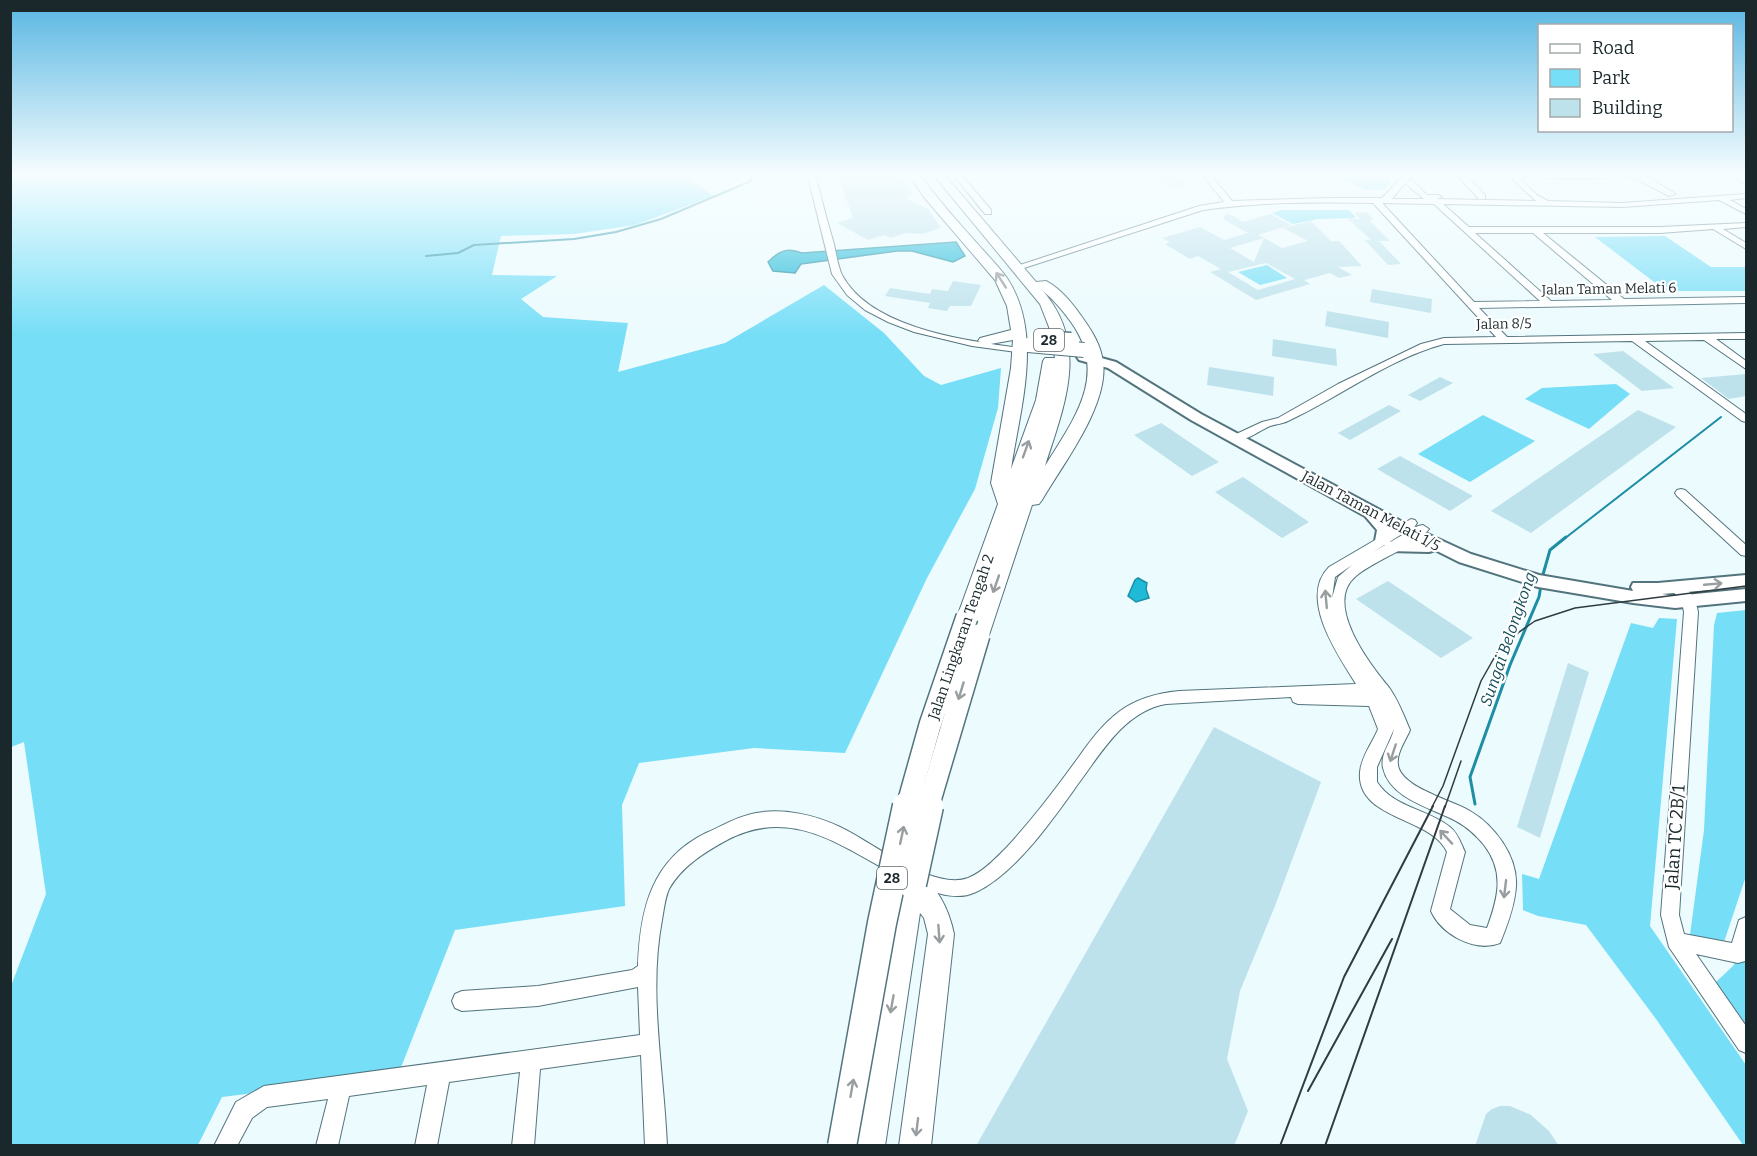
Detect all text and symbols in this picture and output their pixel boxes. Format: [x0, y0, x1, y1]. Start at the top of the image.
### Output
legend [1538, 24, 1733, 132]
text: Road [1592, 37, 1635, 59]
text: Park [1592, 67, 1631, 89]
text: Building [1592, 97, 1663, 119]
one-way arrow [995, 273, 1007, 289]
street label: Jalan Taman Melati 6 [1541, 279, 1676, 299]
street label: Jalan 8/5 [1475, 315, 1532, 333]
road number: 28 [1034, 329, 1064, 351]
one-way arrow [1022, 440, 1033, 459]
street label: Jalan Taman Melati 1/5 [1298, 466, 1443, 555]
street label: Jalan Lingkaran Tengah 2 [924, 552, 998, 723]
water label: Sungai Belongkong [1476, 569, 1540, 709]
one-way arrow [990, 574, 1001, 593]
one-way arrow [1703, 578, 1723, 589]
one-way arrow [1320, 590, 1331, 609]
one-way arrow [955, 681, 966, 700]
one-way arrow [1387, 743, 1398, 762]
street label: Jalan TC 2B/1 [1660, 783, 1690, 891]
one-way arrow [897, 826, 908, 845]
one-way arrow [1439, 830, 1453, 845]
road number: 28 [877, 867, 907, 889]
one-way arrow [1499, 879, 1510, 898]
one-way arrow [934, 923, 945, 943]
one-way arrow [886, 993, 897, 1013]
one-way arrow [847, 1079, 858, 1098]
one-way arrow [912, 1117, 923, 1136]

